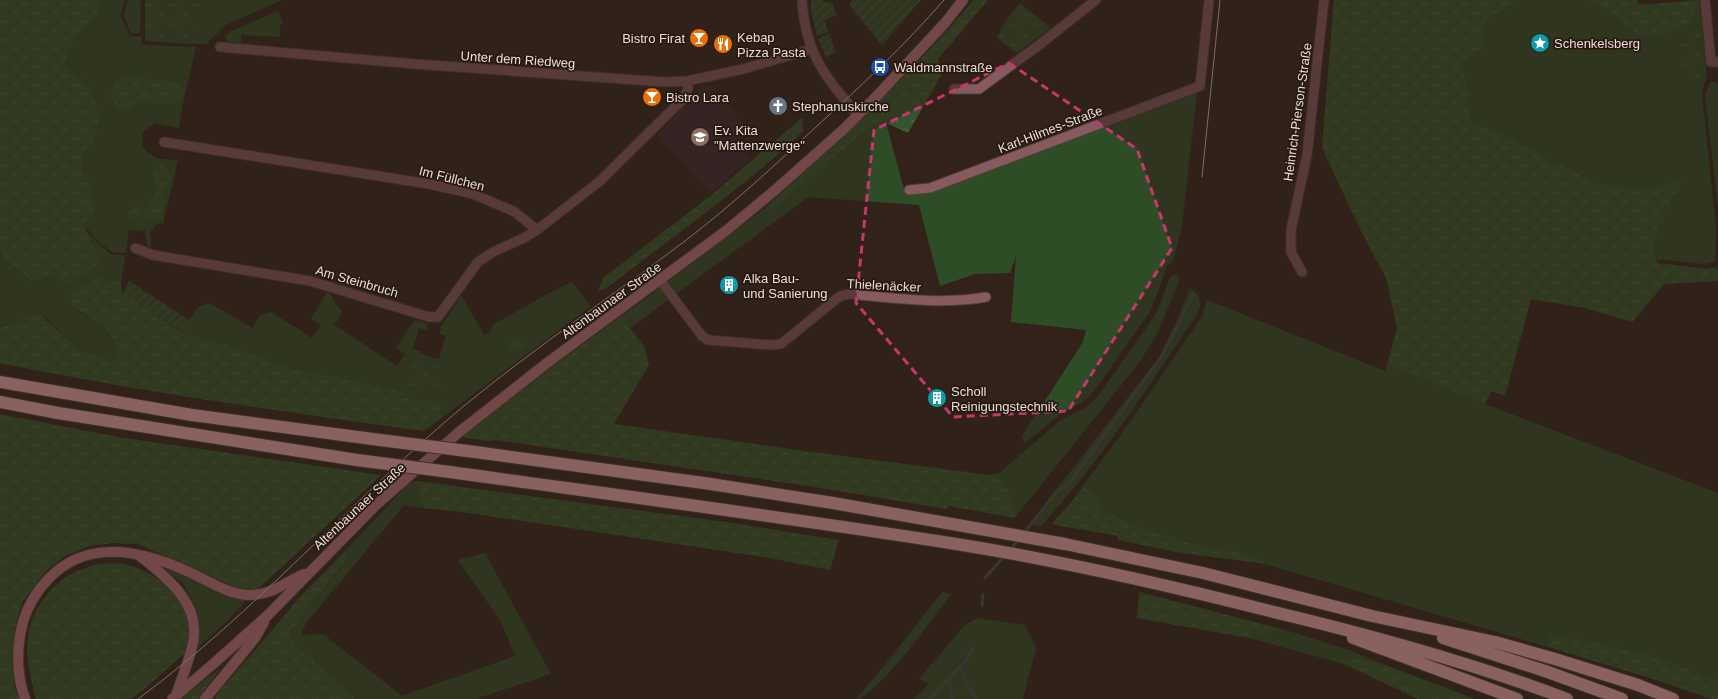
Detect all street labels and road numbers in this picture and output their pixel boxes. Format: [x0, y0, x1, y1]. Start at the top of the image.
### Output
street label: Heinrich-Pierson-Straße [1280, 42, 1315, 182]
street label: Unter dem Riedweg [460, 48, 576, 71]
street label: Karl-Hilmes-Straße [996, 103, 1104, 156]
street label: Im Füllchen [417, 163, 486, 194]
street label: Altenbaunaer Straße [558, 259, 664, 342]
street label: Am Steinbruch [314, 263, 400, 300]
street label: Thielenäcker [846, 276, 922, 295]
street label: Altenbaunaer Straße [310, 460, 408, 553]

